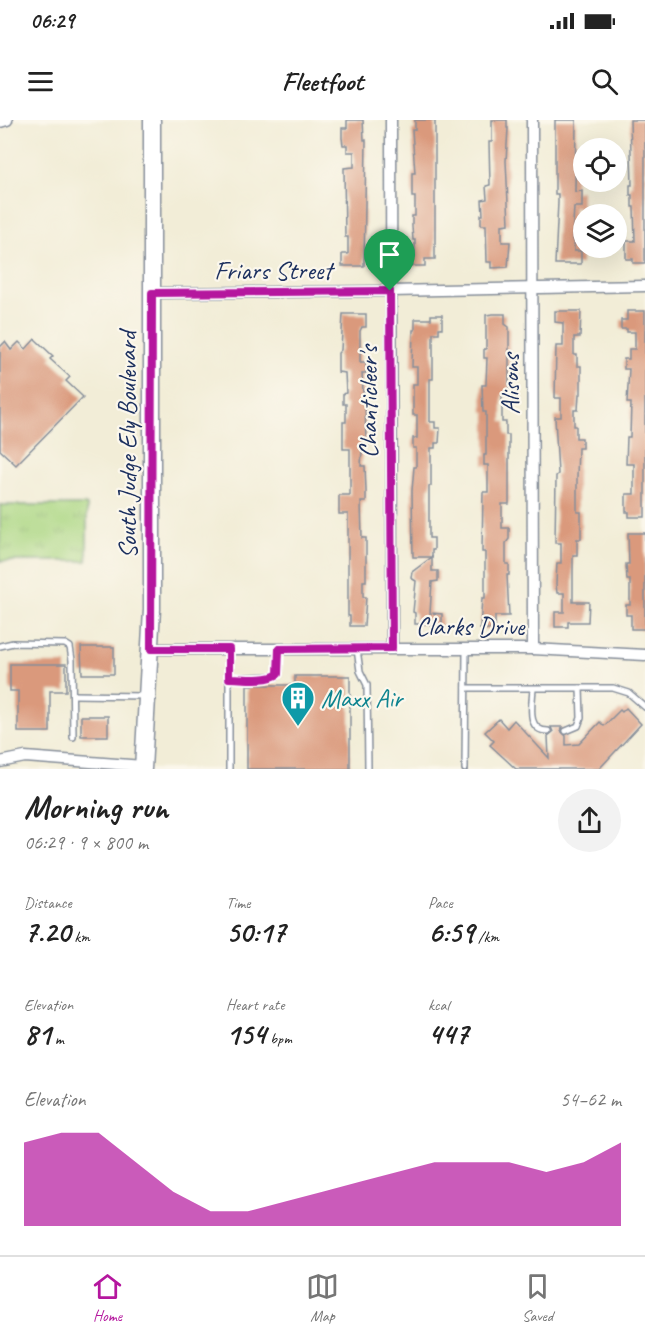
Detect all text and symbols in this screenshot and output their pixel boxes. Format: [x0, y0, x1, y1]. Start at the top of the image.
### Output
text: 06:29 [30, 7, 74, 35]
text: Fleetfoot [282, 64, 363, 98]
icon: menu [24, 65, 57, 98]
icon: search [588, 65, 621, 98]
map controls [573, 138, 627, 258]
button: locate [573, 138, 627, 192]
button: layers [573, 204, 627, 258]
pin [364, 229, 415, 291]
icon: arrive [373, 238, 406, 271]
street label: Friars Street [214, 254, 335, 287]
street label: South Judge Ely Boulevard [111, 327, 144, 559]
street label: Chanticleer's [352, 344, 385, 458]
street label: Alisons [494, 351, 527, 414]
street label: Clarks Drive [416, 610, 526, 643]
building icon: Maxx Air [280, 680, 316, 727]
place label: Maxx Air [321, 682, 405, 715]
text: Morning run [24, 786, 168, 828]
button: share [558, 789, 621, 852]
text: 06:29 · 9 × 800 m [24, 830, 148, 855]
text: Distance [24, 893, 72, 913]
text: Time [226, 893, 250, 913]
text: Pace [428, 893, 453, 913]
text: 7.20 [24, 913, 70, 951]
text: 50:17 [226, 913, 285, 951]
text: 6:59 [428, 913, 474, 951]
text: km [70, 927, 90, 947]
text: /km [474, 927, 499, 947]
text: Elevation [24, 995, 73, 1015]
text: Heart rate [226, 995, 284, 1015]
text: kcal [428, 995, 449, 1015]
text: 81 [24, 1015, 51, 1053]
text: 154 [226, 1015, 266, 1053]
text: 447 [428, 1015, 468, 1053]
text: m [51, 1029, 64, 1049]
text: bpm [266, 1029, 292, 1049]
text: Elevation [24, 1087, 86, 1112]
text: 54–62 m [560, 1087, 621, 1112]
tab: Home [91, 1270, 124, 1326]
tab: Map [306, 1270, 339, 1326]
tab: Saved [521, 1270, 554, 1326]

